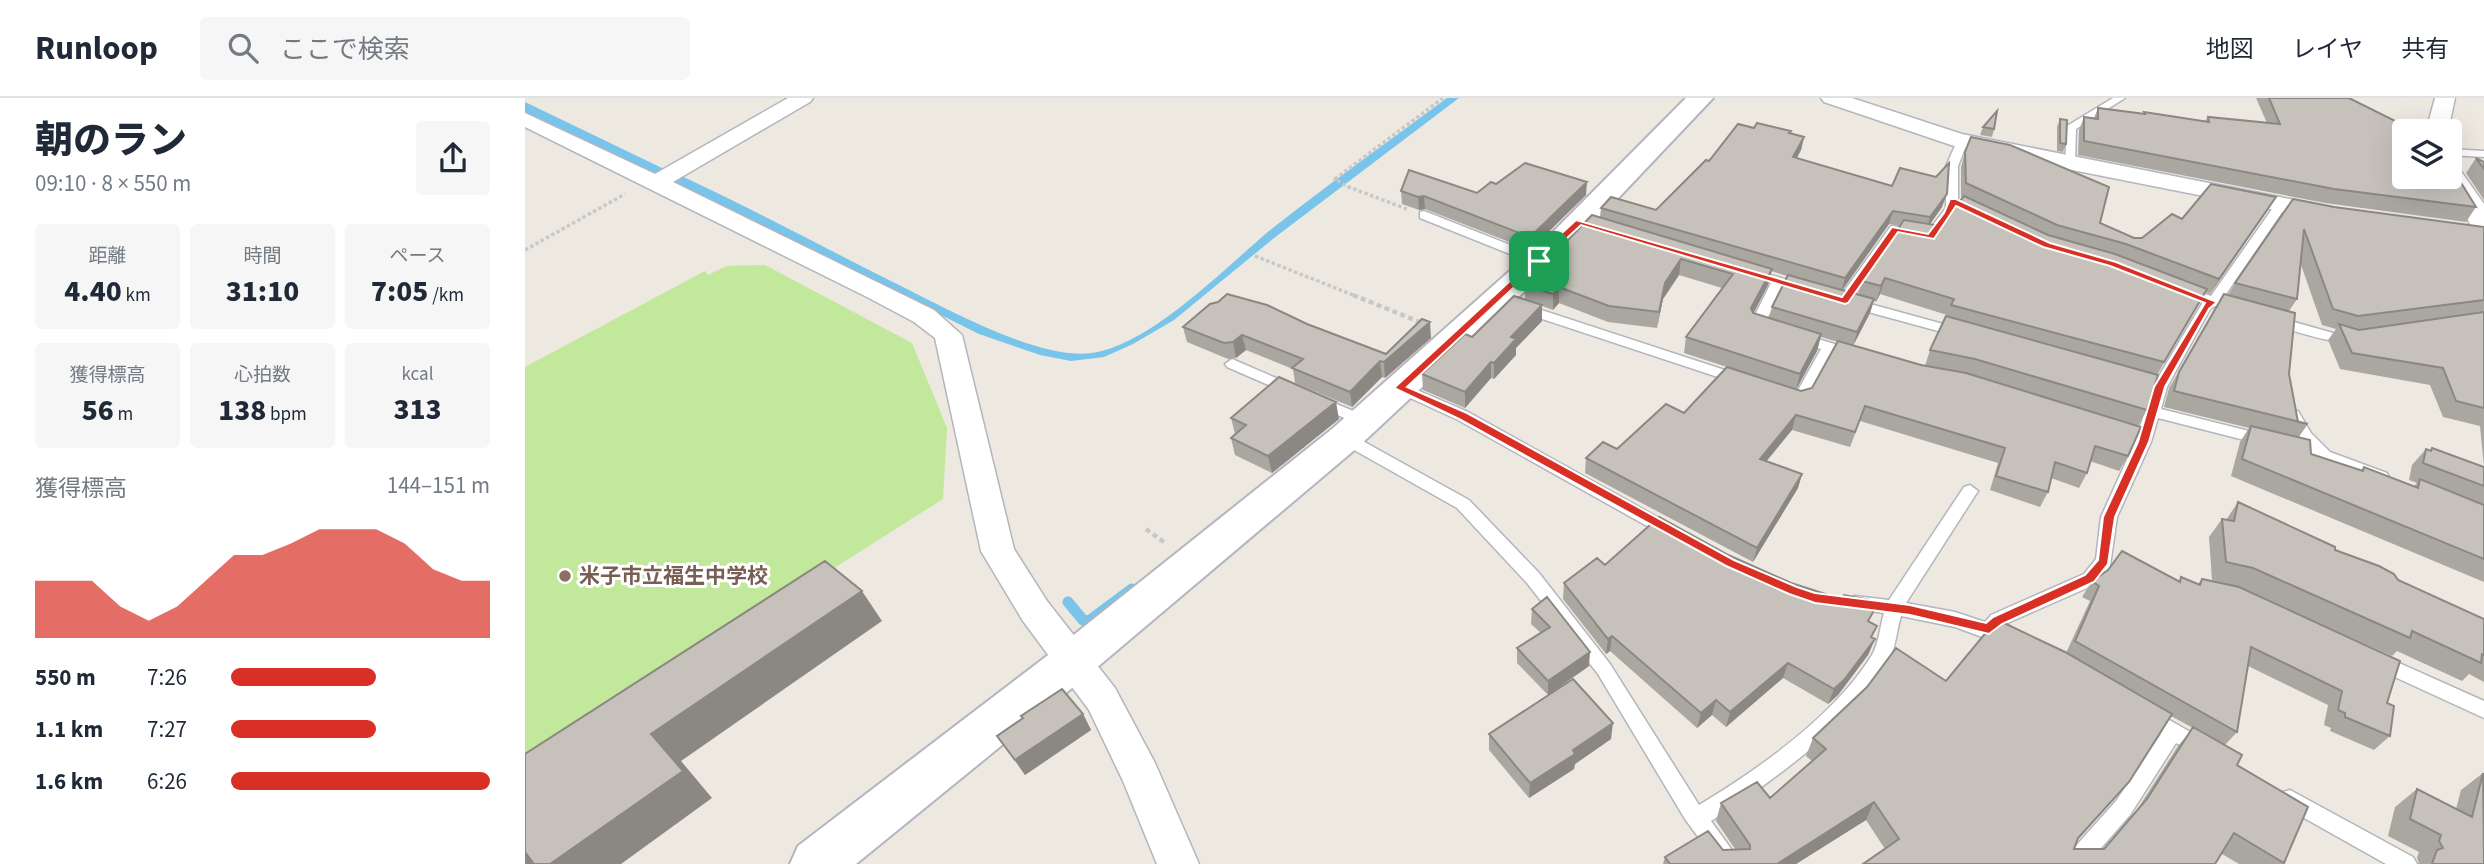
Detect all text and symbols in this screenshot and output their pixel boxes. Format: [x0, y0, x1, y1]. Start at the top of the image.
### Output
search box [200, 17, 690, 80]
text: Runloop [35, 25, 158, 72]
icon: search [224, 29, 262, 67]
text: ここで検索 [280, 31, 410, 68]
text: 地図 [2206, 32, 2254, 67]
text: レイヤ [2292, 32, 2363, 67]
text: 共有 [2401, 32, 2449, 67]
text: 朝のラン [35, 114, 187, 168]
map controls [2392, 119, 2462, 189]
button: layers [2392, 119, 2462, 189]
button: share [416, 121, 490, 195]
text: 09:10 · 8 × 550 m [35, 167, 191, 200]
pin [1509, 231, 1569, 291]
icon: arrive [1520, 242, 1558, 280]
text: 距離 [88, 243, 127, 270]
text: 時間 [243, 243, 282, 270]
text: ペース [389, 243, 446, 270]
text: 4.40 [64, 270, 122, 313]
text: 31:10 [226, 270, 299, 313]
text: 7:05 [371, 270, 428, 313]
text: km [122, 282, 151, 309]
text: /km [428, 282, 464, 309]
text: kcal [402, 361, 433, 388]
text: 獲得標高 [69, 362, 146, 389]
text: 心拍数 [234, 362, 291, 389]
text: 313 [393, 388, 442, 431]
text: 56 [82, 389, 114, 432]
text: 138 [218, 389, 266, 432]
text: m [114, 401, 133, 428]
text: bpm [266, 401, 307, 428]
text: 144–151 m [387, 469, 490, 502]
text: 獲得標高 [35, 472, 127, 505]
place label: 米子市立福生中学校 [579, 561, 768, 591]
marker: 米子市立福生中学校 [557, 568, 573, 584]
text: 550 m [35, 661, 96, 694]
text: 7:26 [147, 661, 187, 694]
text: 1.1 km [35, 713, 103, 746]
text: 7:27 [147, 713, 187, 746]
text: 1.6 km [35, 765, 103, 798]
text: 6:26 [147, 765, 187, 798]

